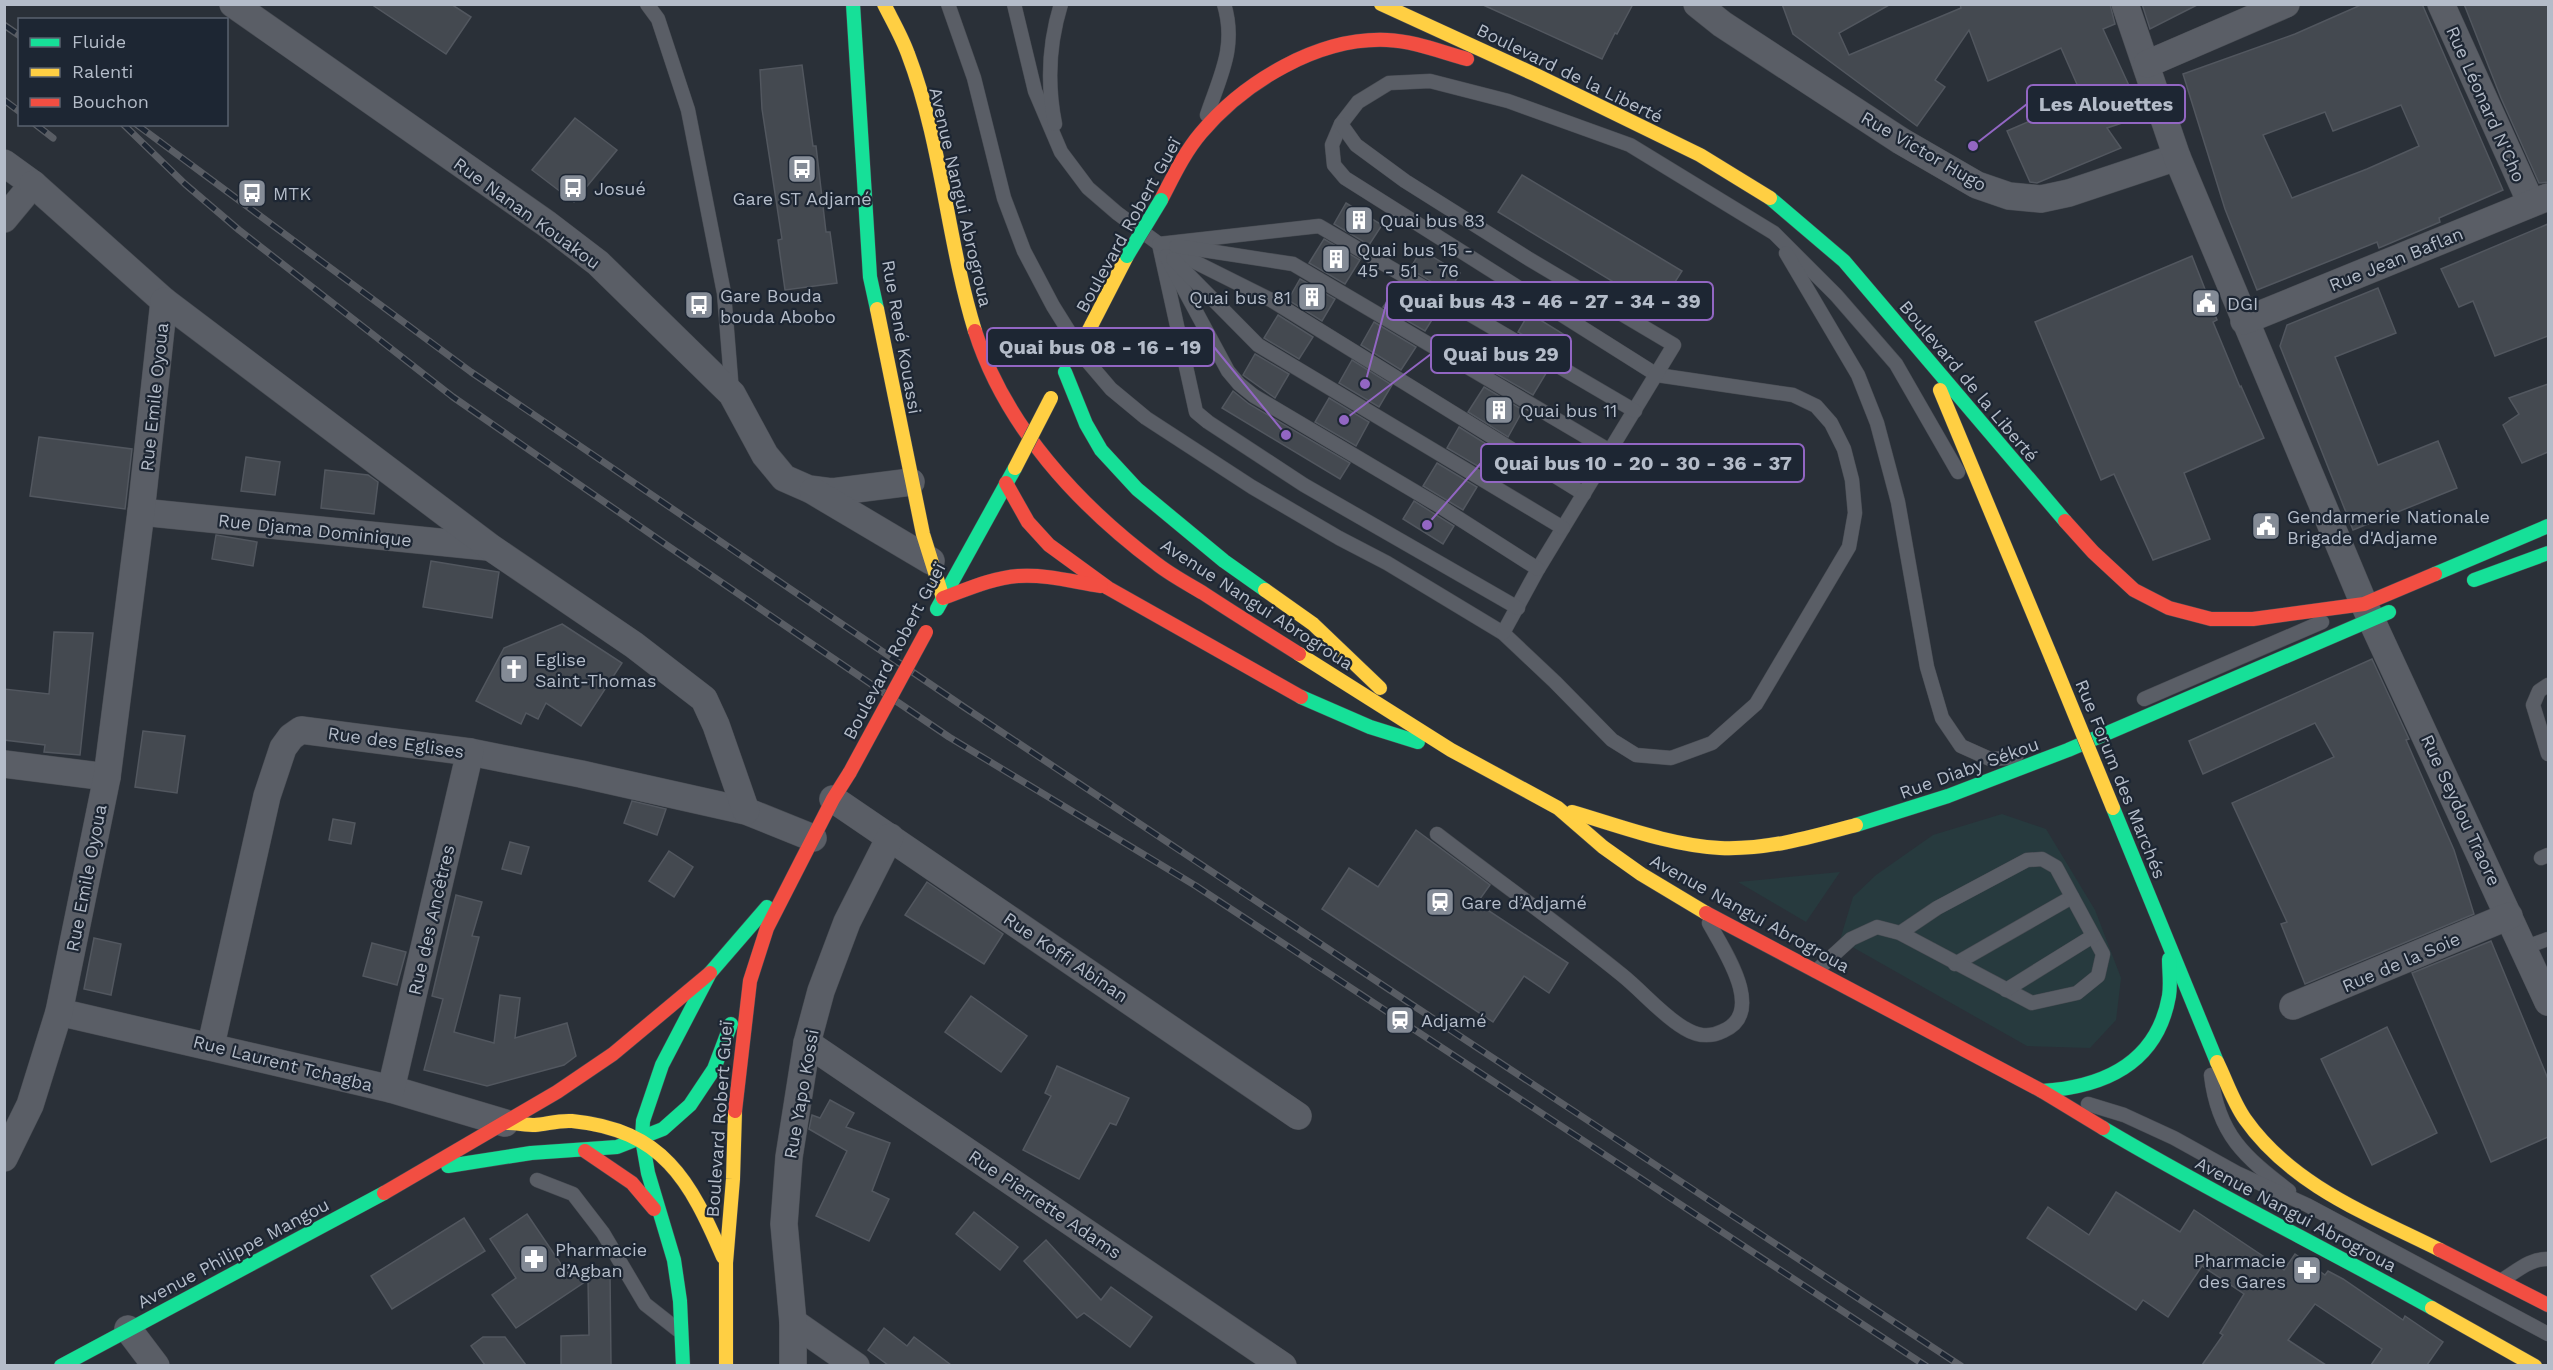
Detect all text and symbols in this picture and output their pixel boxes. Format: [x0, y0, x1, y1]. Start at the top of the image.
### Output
legend [18, 18, 228, 126]
street label: Boulevard de la Liberté [1474, 19, 1666, 127]
street label: Rue Léonard N'Cho [2442, 23, 2530, 185]
text: Fluide [72, 31, 126, 52]
text: Ralenti [72, 61, 133, 82]
street label: Avenue Nangui Abrogroua [925, 85, 997, 309]
callout: Les Alouettes [2027, 85, 2185, 123]
text: Bouchon [72, 91, 149, 112]
text: Les Alouettes [2039, 92, 2173, 116]
street label: Rue Victor Hugo [1858, 107, 1990, 195]
street label: Boulevard Robert Gueï [1071, 134, 1185, 316]
street label: Rue Nanan Kouakou [450, 153, 604, 273]
bus stop icon: Gare ST Adjamé [786, 153, 818, 185]
bus stop icon: Josué [557, 172, 589, 204]
bus stop icon: MTK [236, 177, 268, 209]
place label: Josué [594, 178, 646, 199]
place label: MTK [273, 183, 311, 204]
place label: Gare ST Adjamé [732, 188, 872, 209]
building icon: Quai bus 83 [1343, 204, 1375, 236]
place label: Quai bus 83 [1380, 210, 1485, 231]
street label: Rue Jean Baflan [2326, 223, 2466, 295]
place label: Quai bus 15 - 45 - 51 - 76 [1357, 239, 1473, 281]
building icon: Quai bus 15 - 45 - 51 - 76 [1320, 243, 1352, 275]
street label: Rue René Kouassi [878, 258, 926, 416]
building icon: Quai bus 81 [1296, 281, 1328, 313]
callout: Quai bus 43 - 46 - 27 - 34 - 39 [1387, 282, 1713, 320]
place label: Gare Bouda bouda Abobo [720, 285, 836, 327]
place label: Quai bus 81 [1189, 287, 1291, 308]
public building icon: DGI [2190, 287, 2222, 319]
bus stop icon: Gare Bouda bouda Abobo [683, 289, 715, 321]
text: Quai bus 43 - 46 - 27 - 34 - 39 [1399, 289, 1701, 313]
place label: DGI [2227, 293, 2258, 314]
street label: Boulevard de la Liberté [1895, 296, 2043, 466]
street label: Rue Emile Oyoua [136, 321, 172, 473]
callout: Quai bus 08 - 16 - 19 [987, 328, 1214, 366]
text: Quai bus 08 - 16 - 19 [999, 335, 1201, 359]
callout: Quai bus 29 [1431, 335, 1571, 373]
text: Quai bus 29 [1443, 342, 1559, 366]
building icon: Quai bus 11 [1483, 394, 1515, 426]
place label: Quai bus 11 [1520, 400, 1617, 421]
callout: Quai bus 10 - 20 - 30 - 36 - 37 [1481, 444, 1804, 482]
text: Quai bus 10 - 20 - 30 - 36 - 37 [1494, 451, 1792, 475]
place label: Gendarmerie Nationale Brigade d'Adjame [2287, 506, 2490, 548]
street label: Rue Djama Dominique [217, 509, 413, 551]
public building icon: Gendarmerie Nationale Brigade d'Adjame [2250, 510, 2282, 542]
street label: Avenue Nangui Abrogroua [1157, 534, 1357, 674]
street label: Boulevard Robert Gueï [838, 559, 950, 743]
place label: Eglise Saint-Thomas [535, 649, 656, 691]
church icon: Eglise Saint-Thomas [498, 653, 530, 685]
street label: Rue Forum des Marchés [2071, 676, 2171, 882]
street label: Rue des Eglises [326, 722, 466, 762]
street label: Rue Seydou Traore [2417, 731, 2505, 889]
street label: Rue Diaby Sékou [1896, 733, 2042, 803]
street label: Rue Emile Oyoua [61, 803, 111, 953]
street label: Rue des Ancêtres [403, 843, 459, 997]
street label: Avenue Nangui Abrogroua [1647, 849, 1853, 977]
station icon: Gare d’Adjamé [1424, 886, 1456, 918]
place label: Gare d’Adjamé [1461, 892, 1587, 913]
street label: Rue Koffi Abinan [1000, 908, 1132, 1006]
street label: Rue de la Soie [2339, 928, 2463, 996]
station icon: Adjamé [1384, 1004, 1416, 1036]
place label: Adjamé [1421, 1010, 1487, 1031]
street label: Boulevard Robert Gueï [702, 1020, 736, 1218]
street label: Rue Yapo Kossi [779, 1027, 823, 1161]
street label: Rue Laurent Tchagba [191, 1030, 375, 1096]
street label: Rue Pierrette Adams [965, 1145, 1125, 1263]
street label: Avenue Nangui Abrogroua [2192, 1152, 2400, 1276]
street label: Avenue Philippe Mangou [134, 1193, 332, 1313]
place label: Pharmacie d’Agban [555, 1239, 647, 1281]
pharmacy icon: Pharmacie d’Agban [518, 1243, 550, 1275]
place label: Pharmacie des Gares [2194, 1250, 2286, 1292]
pharmacy icon: Pharmacie des Gares [2291, 1254, 2323, 1286]

